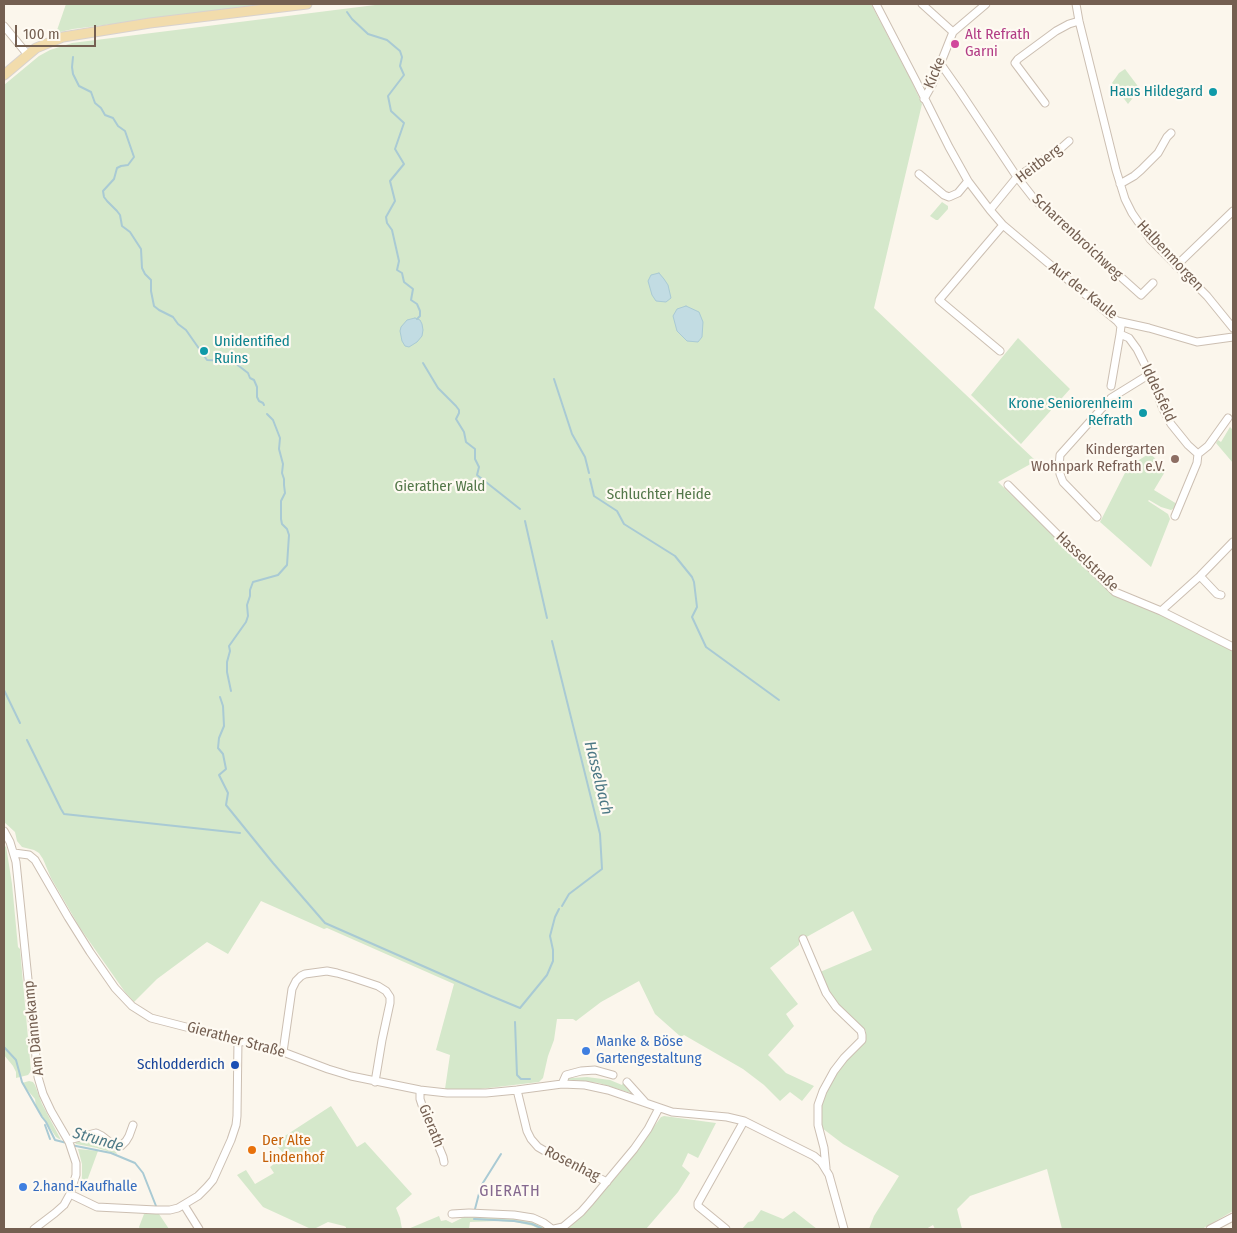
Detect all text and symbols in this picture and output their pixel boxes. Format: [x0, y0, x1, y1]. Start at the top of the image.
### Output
scale bar [18, 15, 99, 47]
text: 100 m [23, 25, 60, 43]
place label: Alt Refrath Garni [965, 26, 1030, 61]
marker: Alt Refrath Garni [949, 38, 961, 50]
street label: Kicke [920, 55, 950, 91]
place label: Haus Hildegard [1110, 83, 1203, 101]
marker: Haus Hildegard [1207, 86, 1219, 98]
street label: Heitberg [1013, 141, 1065, 187]
street label: Scharrenbroichweg [1028, 190, 1126, 284]
street label: Halbenmorgen [1133, 217, 1207, 295]
street label: Auf der Kaule [1045, 259, 1121, 323]
place label: Unidentified Ruins [214, 333, 290, 368]
marker: Unidentified Ruins [198, 345, 210, 357]
street label: Iddelsfeld [1137, 361, 1179, 425]
place label: Krone Seniorenheim Refrath [1008, 395, 1133, 430]
marker: Krone Seniorenheim Refrath [1137, 407, 1149, 419]
place label: Kindergarten Wohnpark Refrath e.V. [1031, 441, 1165, 476]
marker: Kindergarten Wohnpark Refrath e.V. [1169, 453, 1181, 465]
park label: Gierather Wald [395, 478, 485, 496]
park label: Schluchter Heide [607, 486, 711, 504]
street label: Hasselstraße [1052, 528, 1122, 596]
water label: Hasselbach [580, 739, 616, 817]
street label: Am Dännekamp [20, 979, 48, 1077]
street label: Gierather Straße [185, 1018, 287, 1062]
place label: Manke & Böse Gartengestaltung [596, 1033, 701, 1068]
marker: Manke & Böse Gartengestaltung [580, 1045, 592, 1057]
place label: Schlodderdich [137, 1056, 225, 1074]
marker: Schlodderdich [229, 1059, 241, 1071]
street label: Gierath [414, 1102, 448, 1150]
water label: Strunde [71, 1124, 125, 1156]
place label: Der Alte Lindenhof [262, 1132, 324, 1167]
street label: Rosenhag [541, 1142, 603, 1186]
marker: Der Alte Lindenhof [246, 1144, 258, 1156]
place label: 2.hand-Kaufhalle [33, 1178, 138, 1196]
marker: 2.hand-Kaufhalle [17, 1181, 29, 1193]
district label: GIERATH [478, 1182, 542, 1202]

